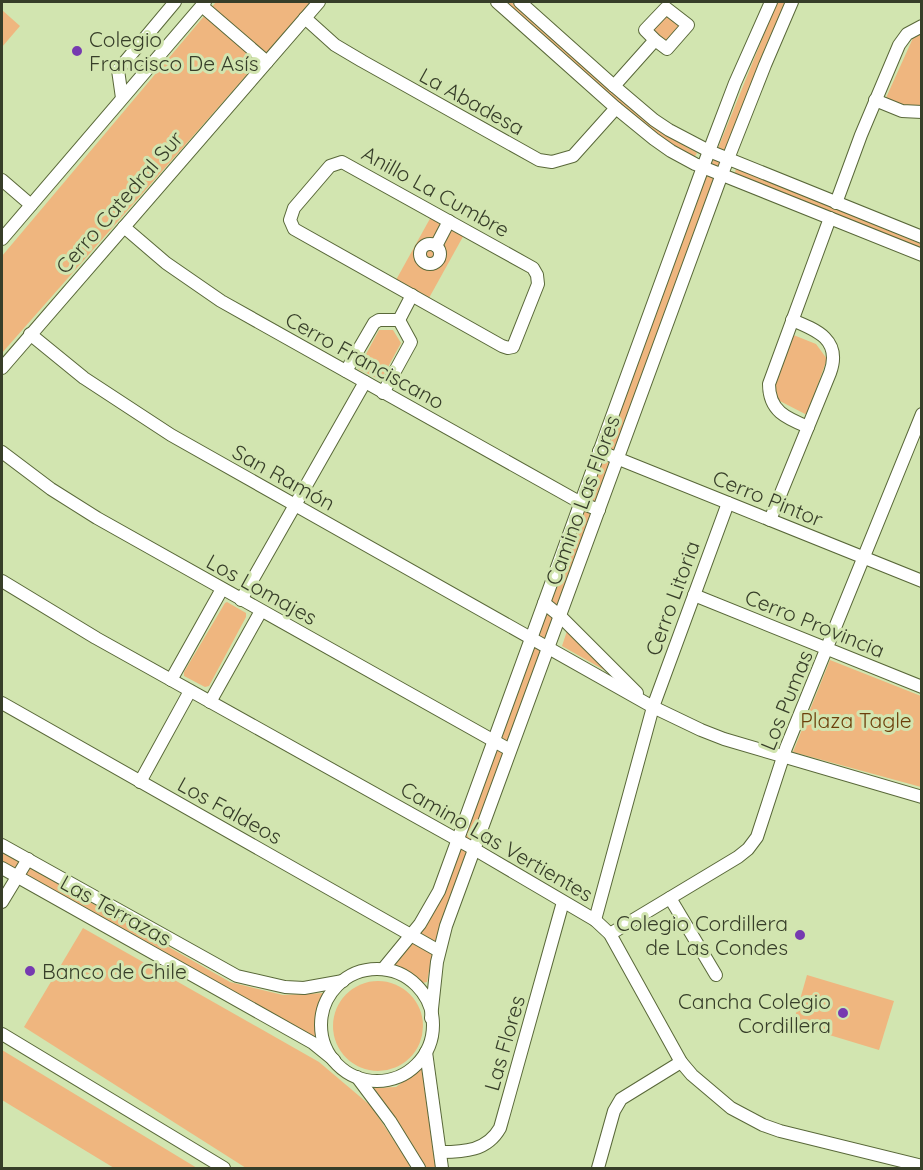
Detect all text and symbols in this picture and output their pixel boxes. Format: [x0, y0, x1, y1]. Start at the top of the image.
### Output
place label: Colegio Francisco De Asís [89, 26, 259, 76]
marker: Colegio Francisco De Asís [70, 44, 84, 58]
street label: La Abadesa [415, 62, 529, 140]
street label: Cerro Catedral Sur [50, 125, 188, 279]
street label: Anillo La Cumbre [358, 140, 514, 242]
street label: Cerro Franciscano [281, 306, 449, 414]
street label: Camino Las Flores [539, 412, 625, 588]
street label: San Ramón [228, 438, 340, 516]
street label: Cerro Pintor [709, 464, 827, 532]
street label: Cerro Litoria [639, 537, 705, 659]
street label: Los Lomajes [202, 548, 322, 630]
street label: Cerro Provincia [741, 583, 889, 663]
street label: Los Pumas [754, 646, 818, 754]
park label: Plaza Tagle [800, 707, 912, 733]
street label: Los Faldeos [173, 771, 287, 849]
street label: Camino Las Vertientes [396, 775, 598, 907]
street label: Las Terrazas [56, 869, 176, 951]
place label: Colegio Cordillera de Las Condes [616, 910, 788, 960]
marker: Colegio Cordillera de Las Condes [793, 928, 807, 942]
place label: Banco de Chile [42, 958, 187, 984]
marker: Banco de Chile [23, 964, 37, 978]
place label: Cancha Colegio Cordillera [678, 988, 831, 1038]
street label: Las Flores [478, 992, 530, 1094]
marker: Cancha Colegio Cordillera [836, 1006, 850, 1020]

